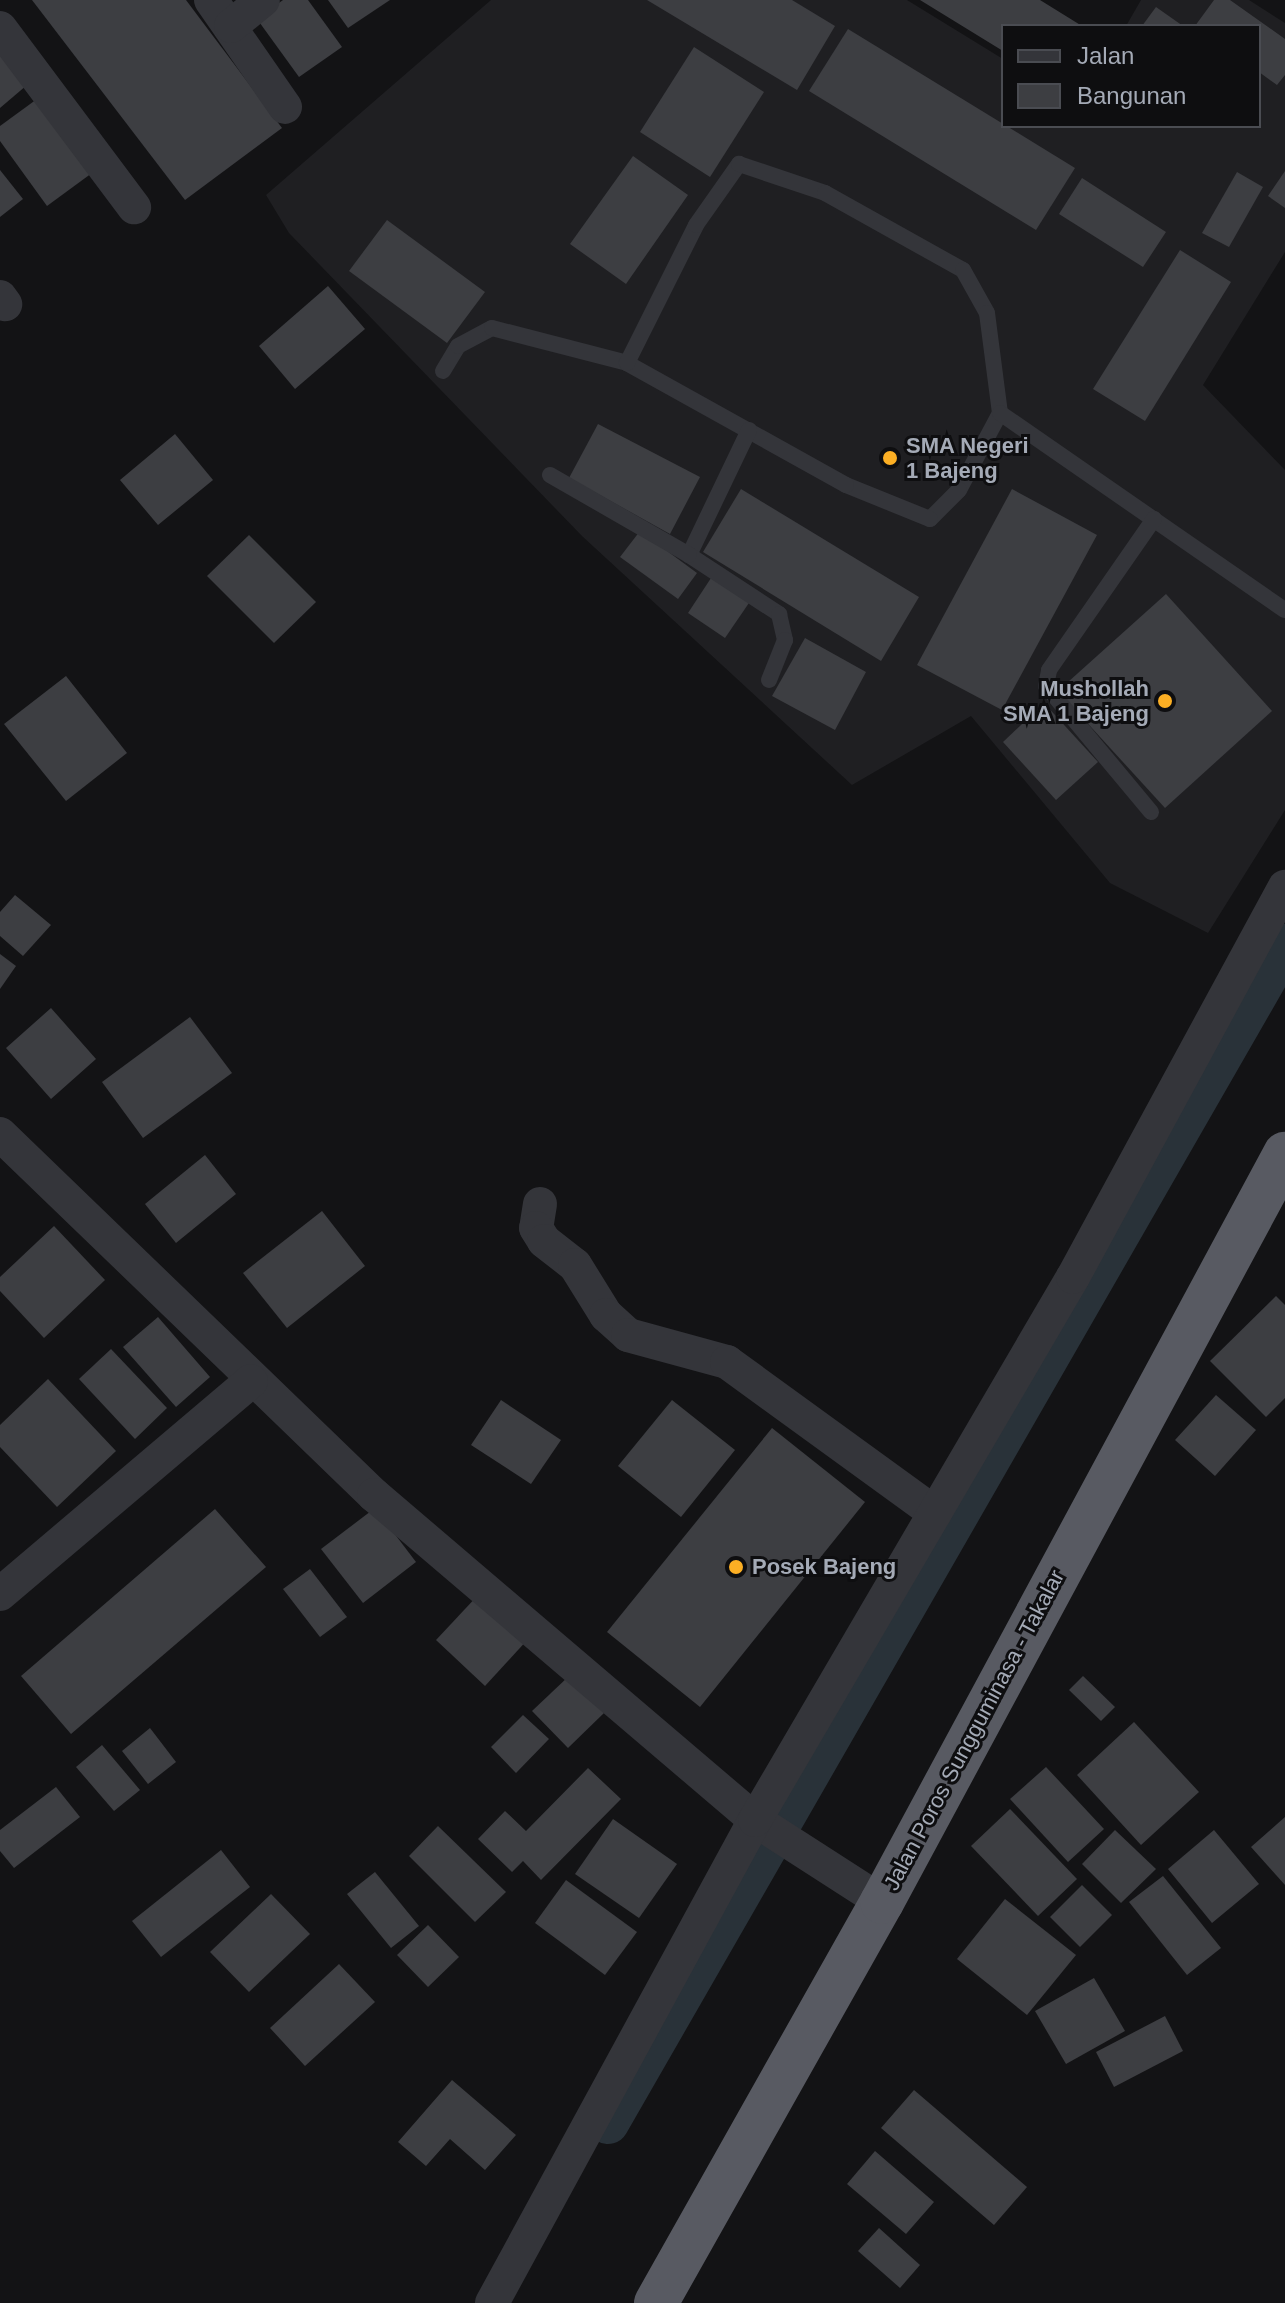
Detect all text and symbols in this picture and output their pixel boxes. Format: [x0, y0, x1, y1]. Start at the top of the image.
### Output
legend [1001, 24, 1261, 128]
text: Jalan [1077, 42, 1134, 69]
text: Bangunan [1077, 82, 1186, 109]
place label: SMA Negeri 1 Bajeng [906, 432, 1029, 484]
marker: SMA Negeri 1 Bajeng [881, 449, 899, 467]
place label: Mushollah SMA 1 Bajeng [1002, 675, 1149, 726]
marker: Mushollah SMA 1 Bajeng [1156, 692, 1174, 710]
place label: Posek Bajeng [752, 1554, 896, 1580]
marker: Posek Bajeng [727, 1558, 745, 1576]
street label: Jalan Poros Sungguminasa - Takalar [878, 1565, 1070, 1895]

